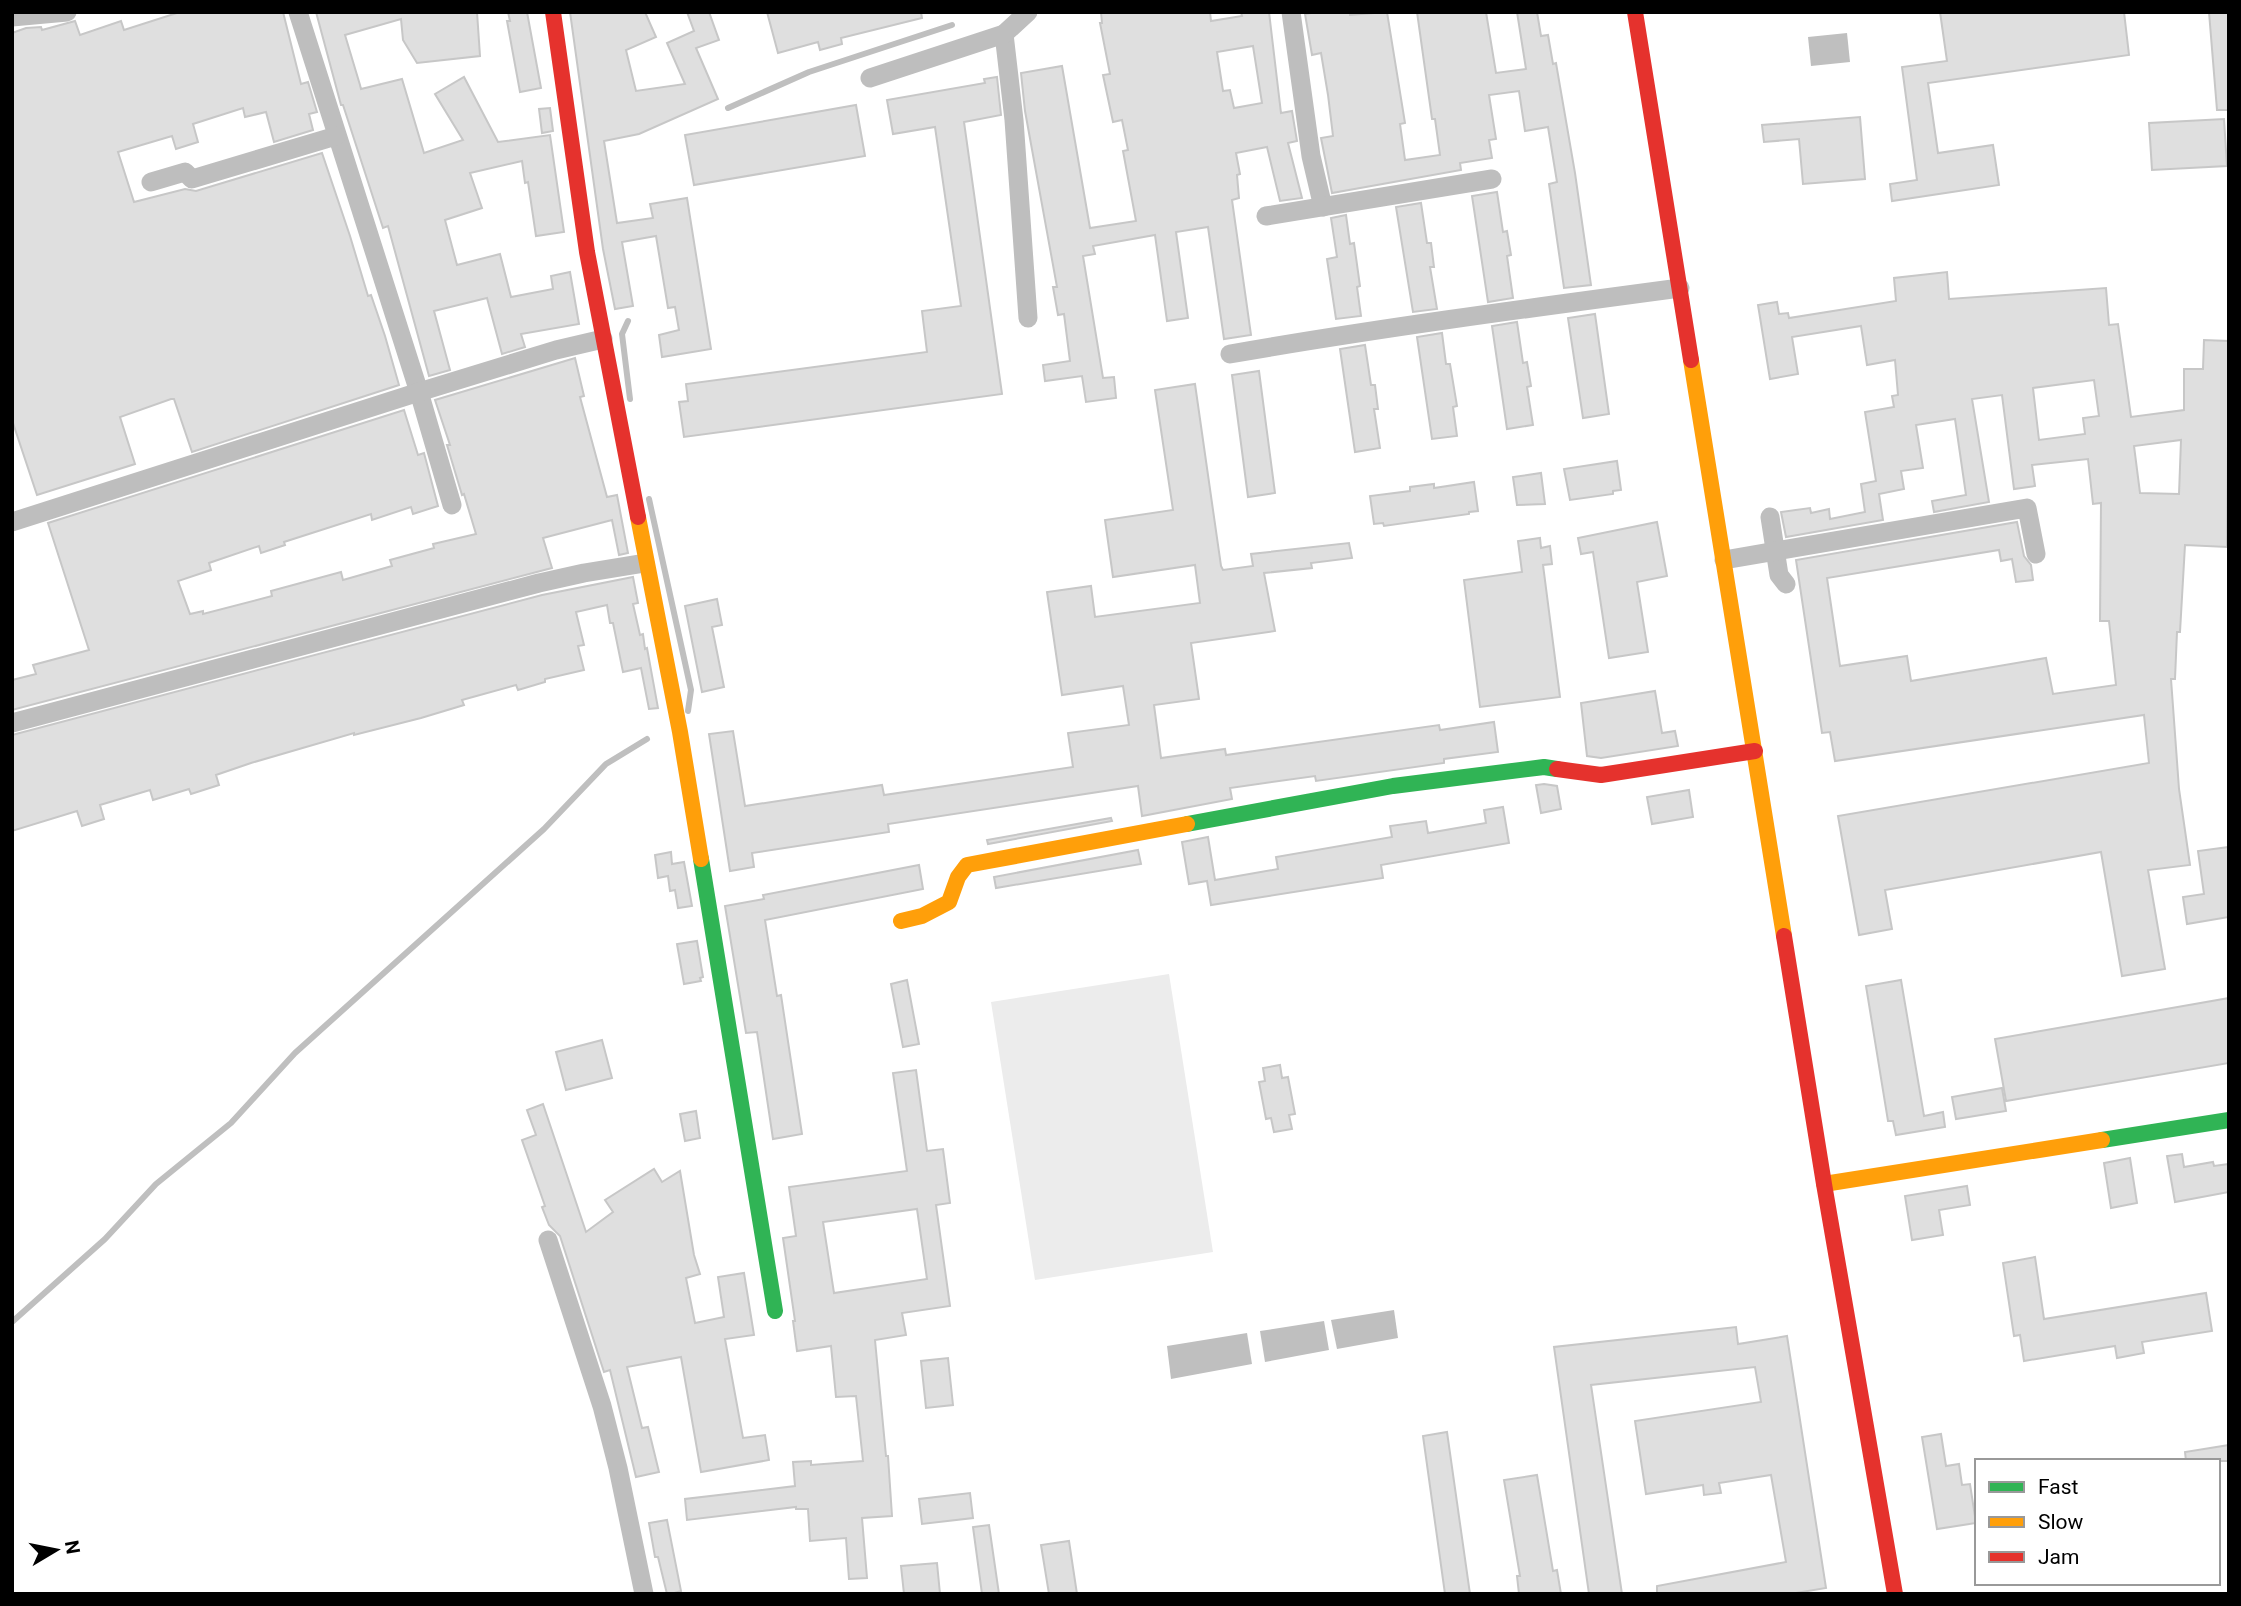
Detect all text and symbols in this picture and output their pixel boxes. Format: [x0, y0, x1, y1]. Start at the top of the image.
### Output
legend [1975, 1459, 2220, 1585]
text: Fast [2038, 1475, 2079, 1499]
text: Slow [2038, 1510, 2084, 1534]
north arrow [21, 1515, 91, 1585]
text: N [60, 1539, 85, 1556]
text: Jam [2038, 1545, 2079, 1569]

